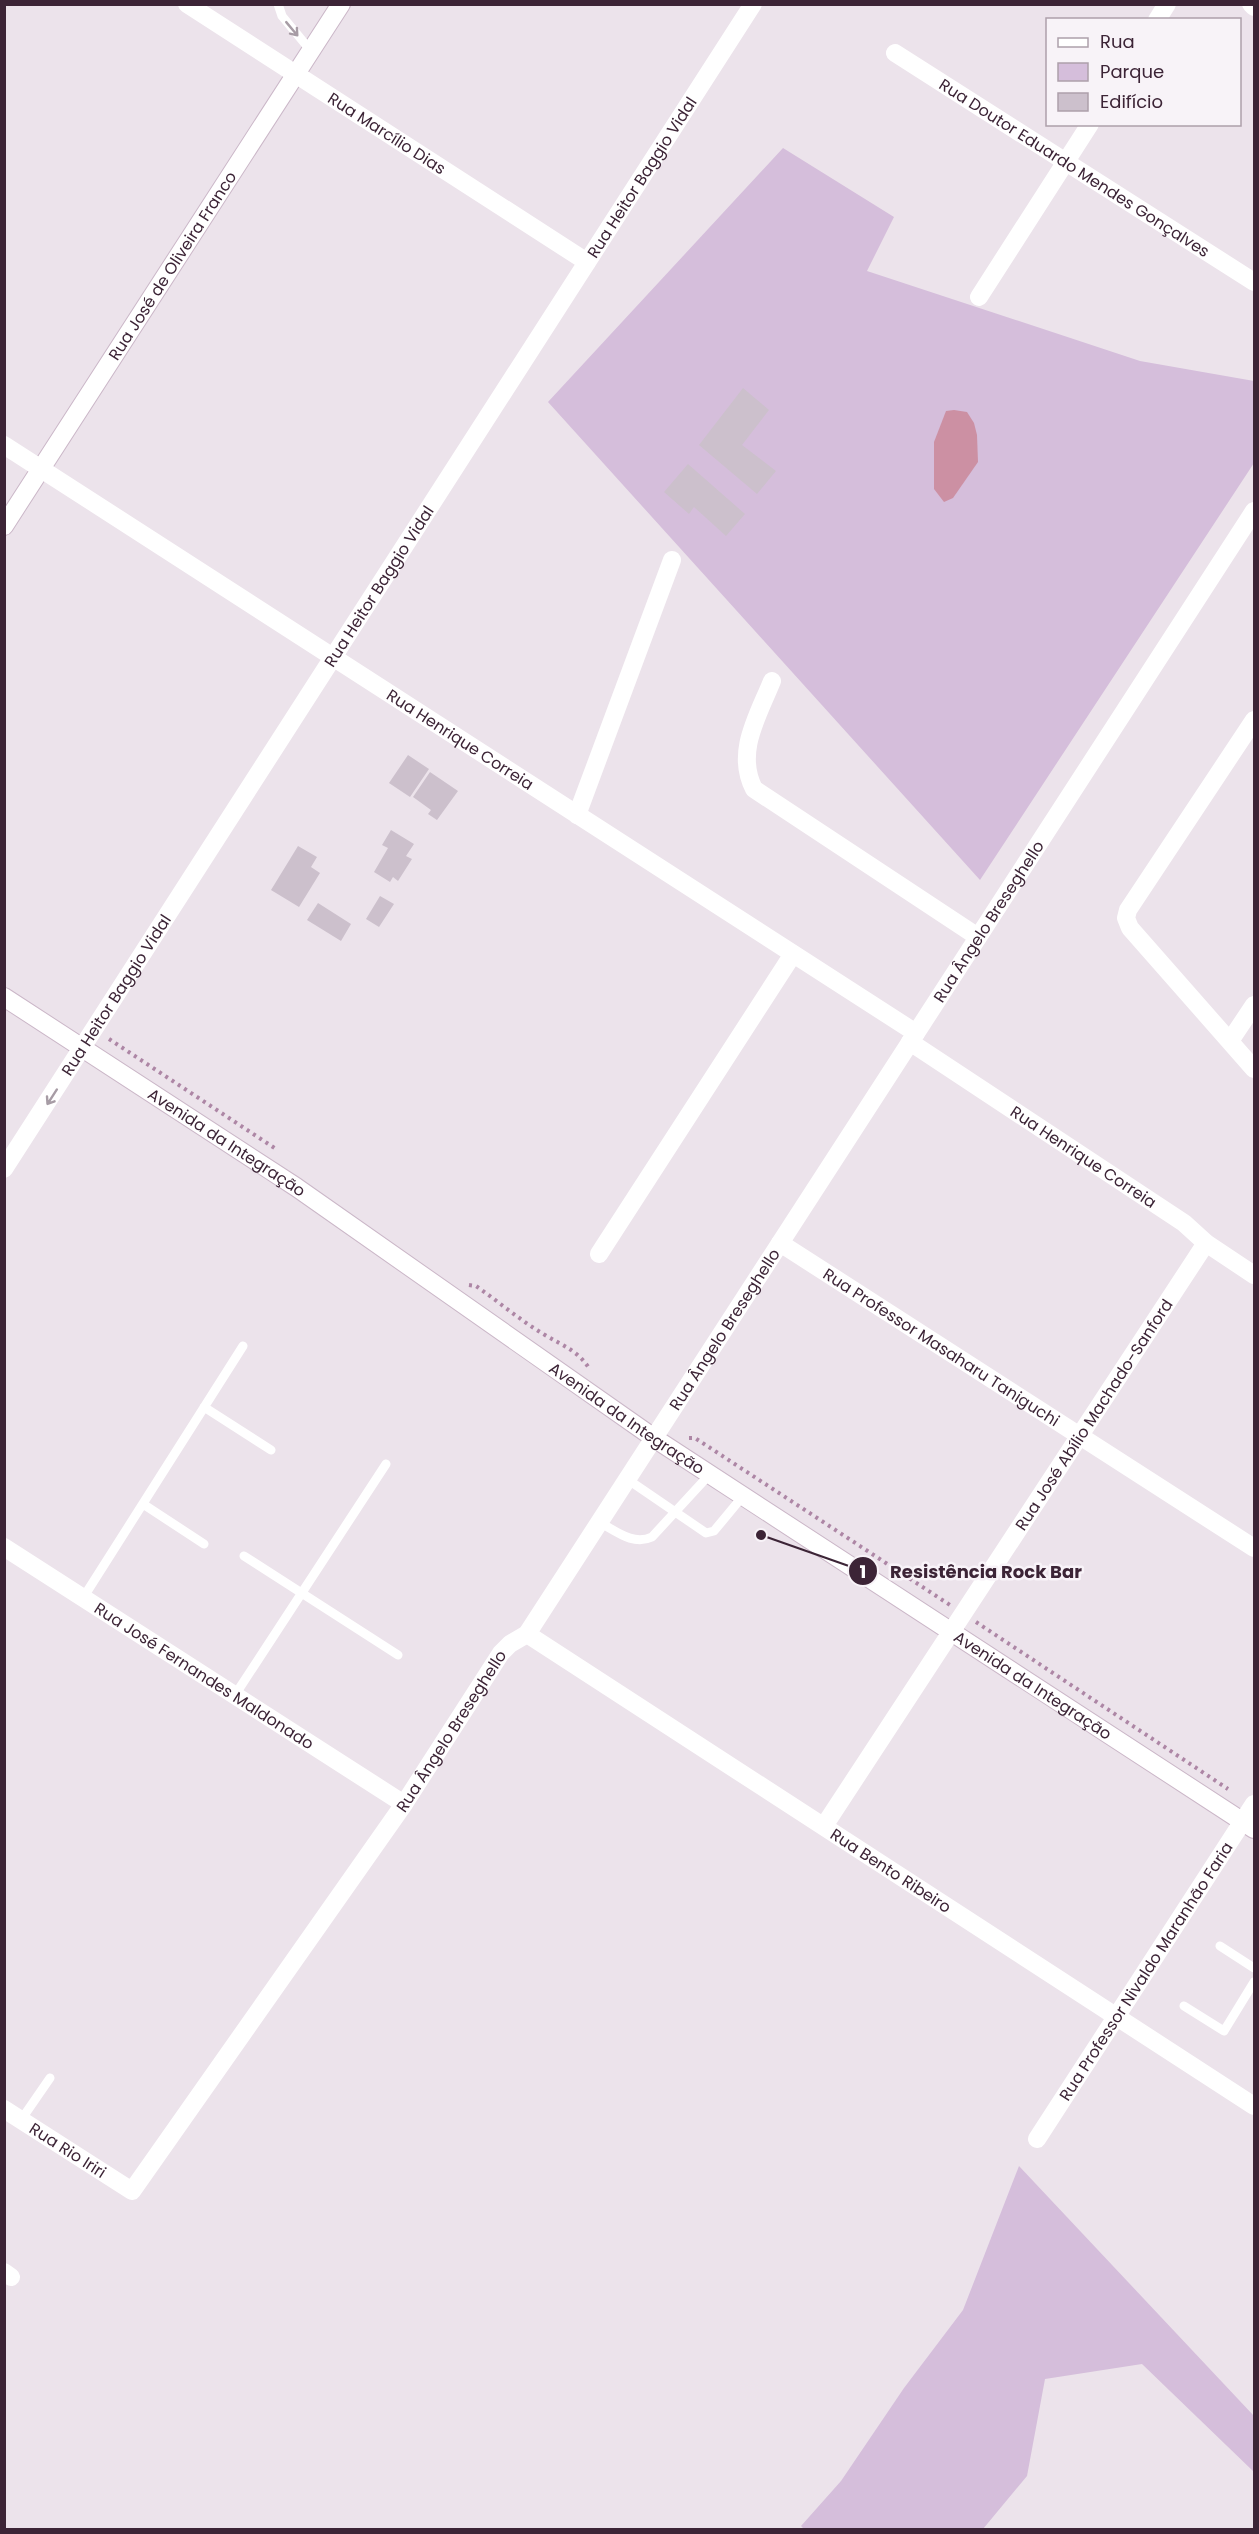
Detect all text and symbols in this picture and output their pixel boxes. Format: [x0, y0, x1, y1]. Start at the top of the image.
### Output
legend [1046, 18, 1241, 126]
one-way arrow [286, 21, 299, 37]
text: Rua [1100, 29, 1135, 54]
text: Parque [1100, 59, 1164, 84]
street label: Rua Doutor Eduardo Mendes Gonçalves [935, 73, 1214, 263]
street label: Rua Marcílio Dias [323, 87, 450, 180]
text: Edifício [1100, 89, 1163, 114]
street label: Rua Heitor Baggio Vidal [582, 92, 702, 263]
street label: Rua José de Oliveira Franco [103, 167, 242, 365]
street label: Rua Heitor Baggio Vidal [319, 501, 440, 671]
street label: Rua Henrique Correia [382, 684, 538, 796]
street label: Rua Ângelo Breseghello [928, 836, 1050, 1007]
street label: Rua Heitor Baggio Vidal [56, 910, 177, 1080]
street label: Avenida da Integração [143, 1083, 310, 1202]
one-way arrow [45, 1088, 58, 1105]
street label: Rua Henrique Correia [1006, 1100, 1161, 1214]
street label: Rua Ângelo Breseghello [664, 1244, 786, 1415]
street label: Rua Professor Masaharu Taniguchi [818, 1263, 1064, 1432]
street label: Rua José Abílio Machado-Sanford [1010, 1294, 1178, 1535]
street label: Avenida da Integração [544, 1357, 709, 1480]
callout: Resistência Rock Bar [848, 1553, 1094, 1589]
text: 1 [860, 1559, 866, 1584]
text: Resistência Rock Bar [890, 1559, 1082, 1584]
street label: Rua José Fernandes Maldonado [90, 1597, 318, 1755]
street label: Avenida da Integração [949, 1626, 1116, 1745]
street label: Rua Ângelo Breseghello [391, 1646, 512, 1817]
street label: Rua Bento Ribeiro [826, 1823, 956, 1919]
street label: Rua Professor Nivaldo Maranhão Faria [1054, 1838, 1238, 2105]
street label: Rua Rio Iriri [25, 2117, 111, 2184]

